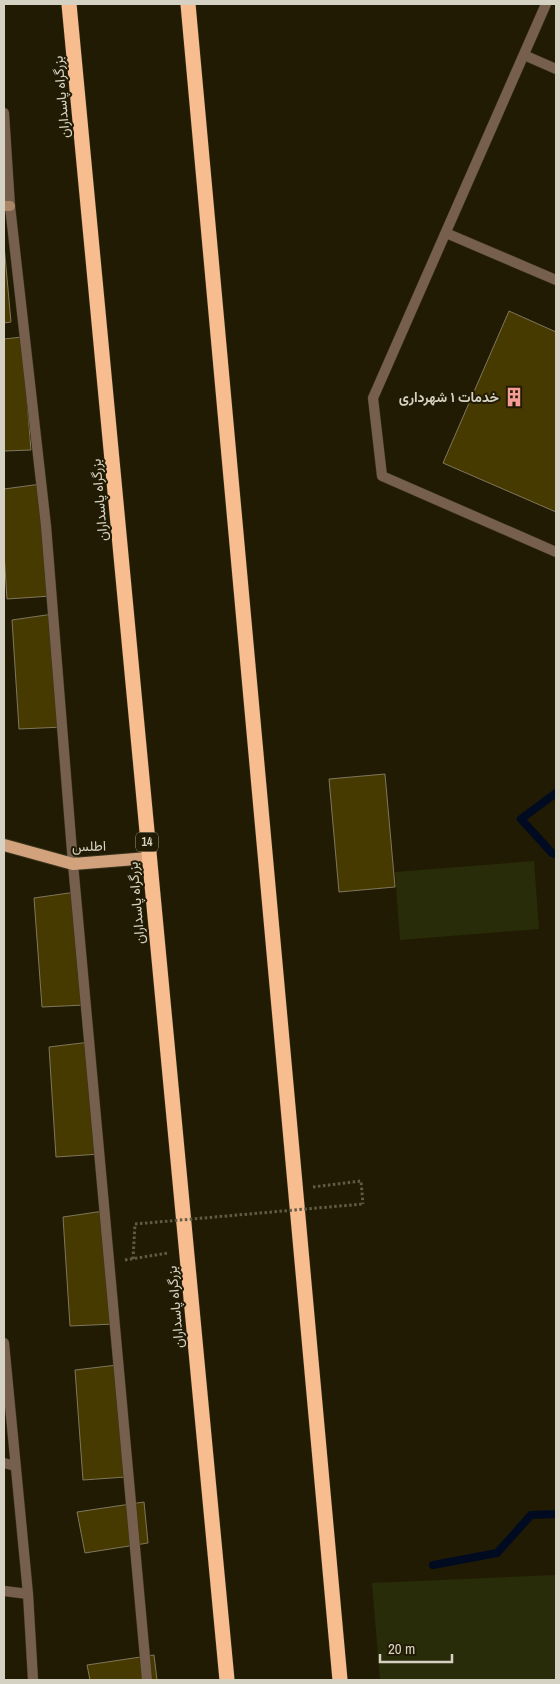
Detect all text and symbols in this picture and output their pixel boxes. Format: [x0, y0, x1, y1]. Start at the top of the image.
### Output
street label: بزرگراه پاسداران [48, 55, 75, 139]
building icon: خدمات ۱ شهرداری [503, 386, 525, 408]
place label: خدمات ۱ شهرداری [399, 388, 499, 406]
street label: بزرگراه پاسداران [86, 458, 113, 542]
road number: 14 [136, 832, 158, 852]
street label: اطلس [72, 836, 106, 856]
street label: بزرگراه پاسداران [123, 861, 150, 945]
street label: بزرگراه پاسداران [162, 1265, 189, 1349]
scale bar [380, 1632, 452, 1664]
text: 20 m [388, 1638, 415, 1659]

